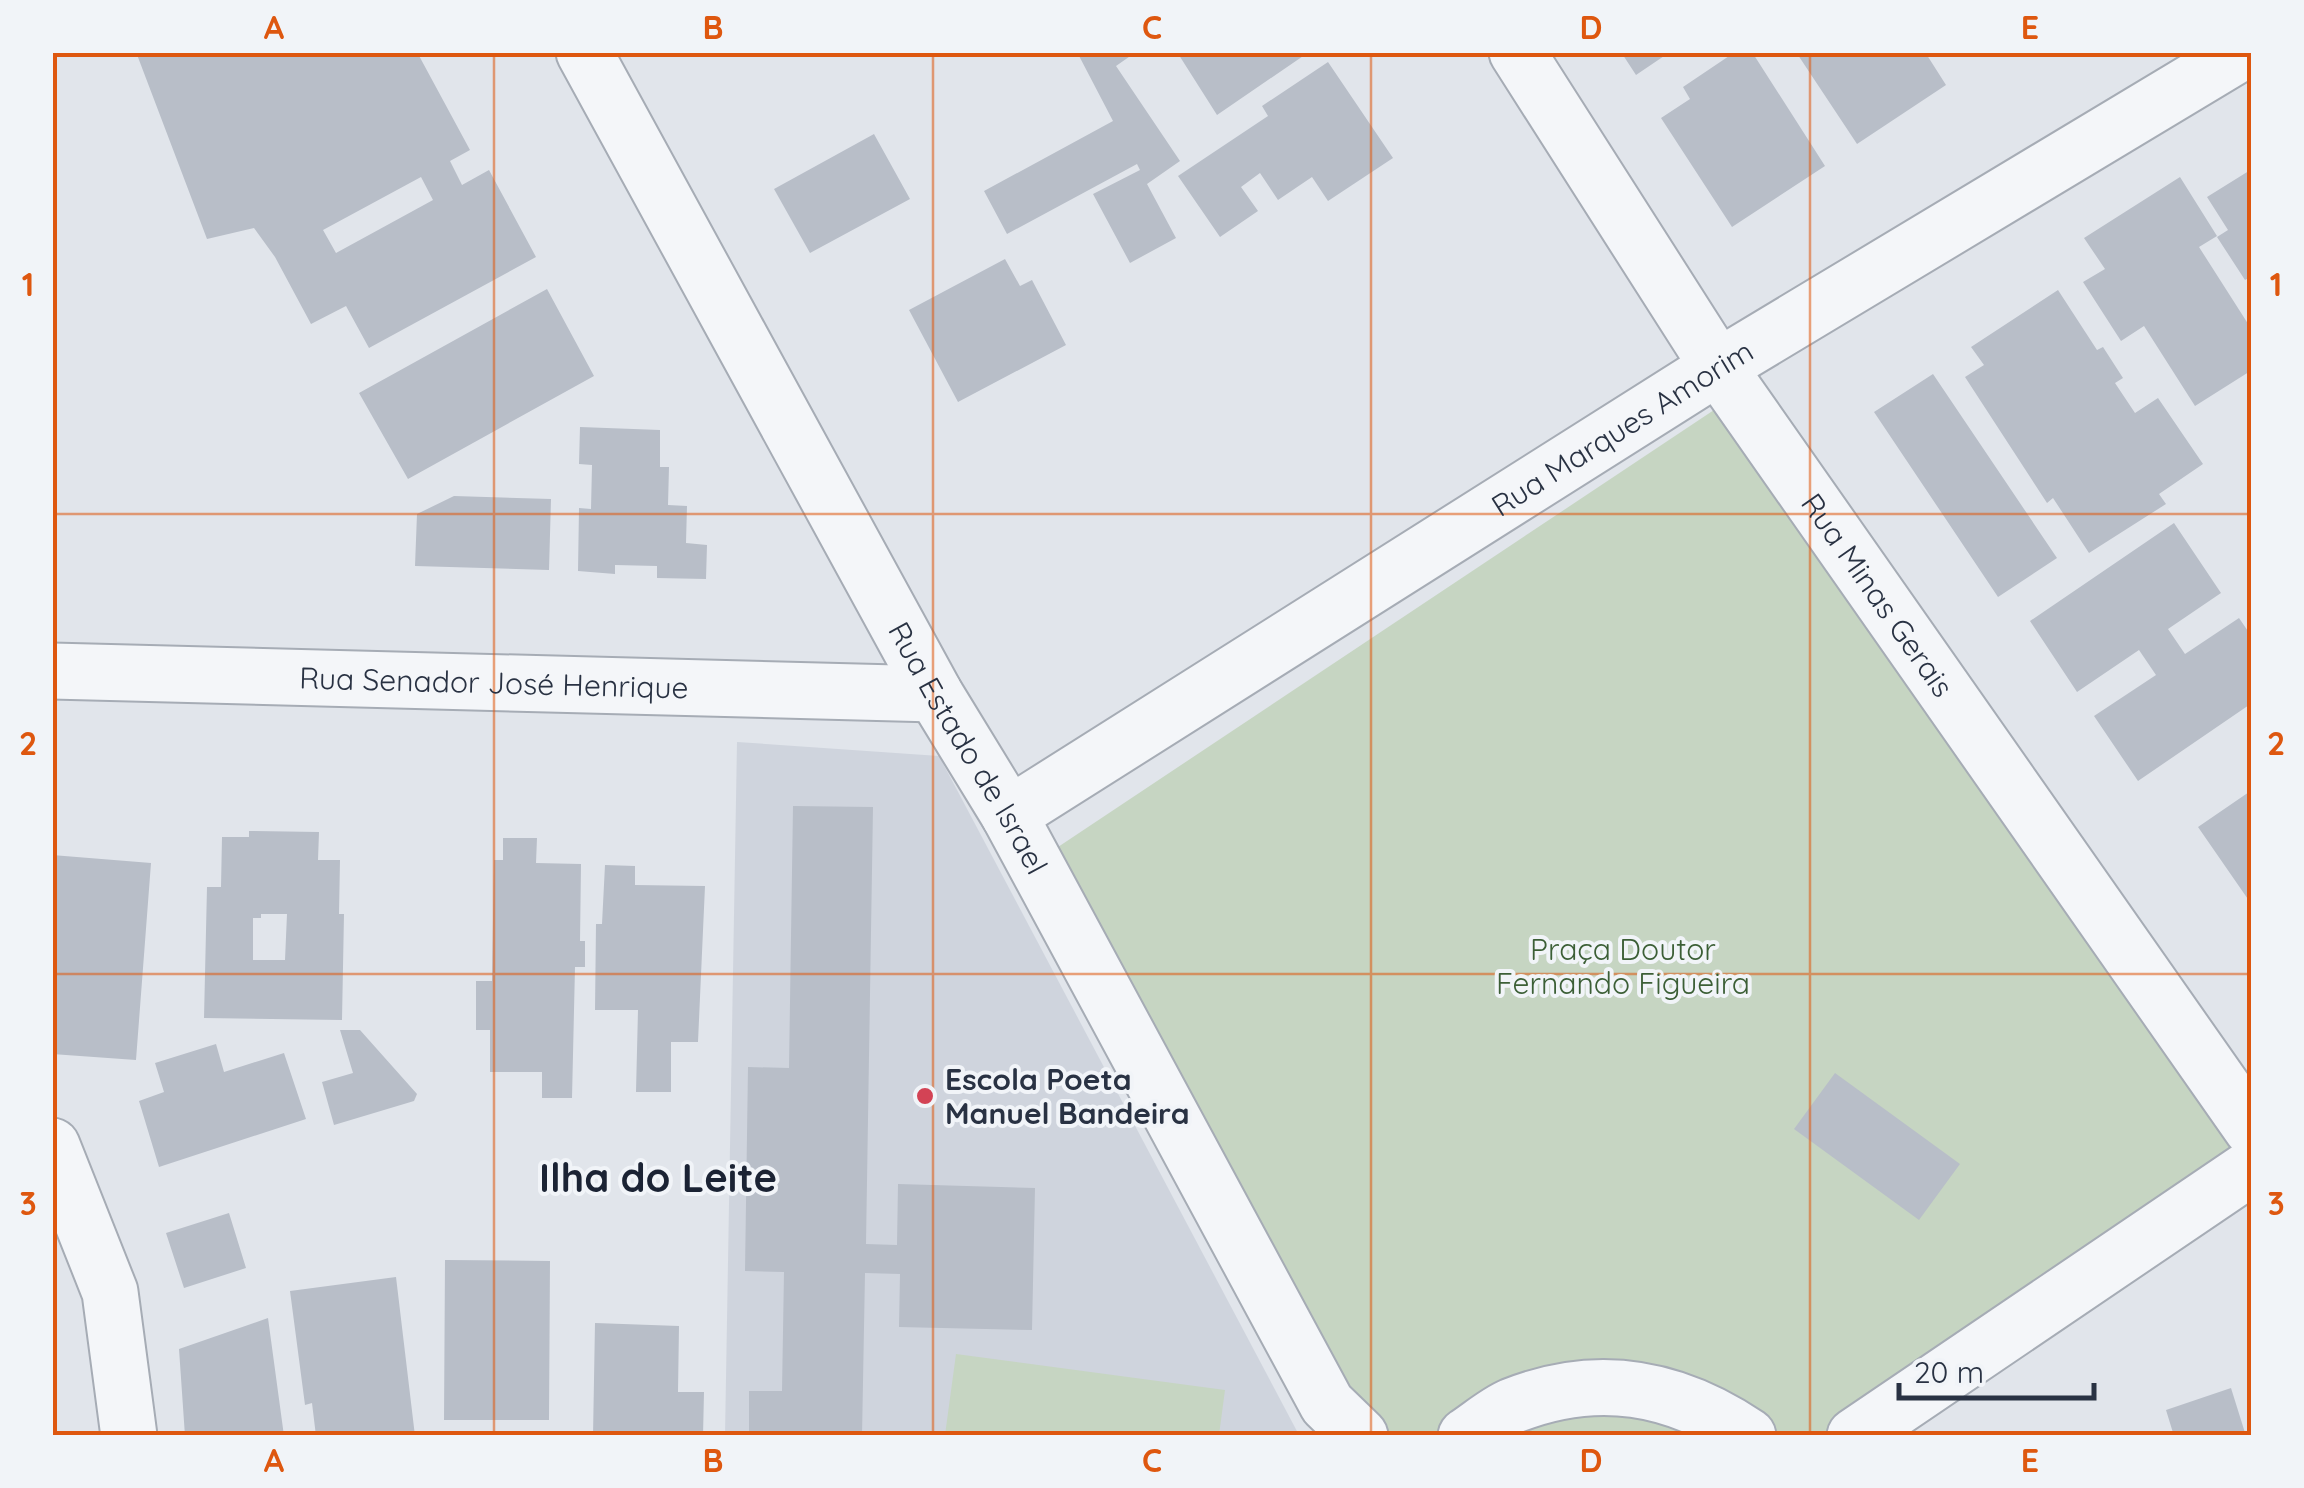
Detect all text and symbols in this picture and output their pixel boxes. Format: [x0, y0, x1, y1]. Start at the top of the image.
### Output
text: A [264, 7, 285, 47]
text: B [703, 7, 723, 47]
text: C [1142, 7, 1162, 47]
text: D [1580, 7, 1602, 47]
text: E [2021, 7, 2039, 47]
text: 1 [22, 264, 34, 304]
text: 1 [2270, 264, 2282, 304]
street label: Rua Marques Amorim [1484, 332, 1760, 524]
street label: Rua Minas Gerais [1793, 486, 1962, 704]
street label: Rua Estado de Israel [880, 615, 1056, 881]
street label: Rua Senador José Henrique [299, 658, 689, 707]
text: 2 [19, 723, 37, 763]
text: 2 [2267, 723, 2285, 763]
park label: Praça Doutor Fernando Figueira [1496, 930, 1750, 1002]
place label: Escola Poeta Manuel Bandeira [945, 1060, 1190, 1132]
marker: Escola Poeta Manuel Bandeira [914, 1085, 936, 1107]
district label: Ilha do Leite [539, 1152, 777, 1202]
text: 3 [19, 1183, 37, 1223]
text: 3 [2267, 1183, 2285, 1223]
scale bar [1899, 1338, 2094, 1400]
text: 20 m [1914, 1353, 1984, 1391]
text: A [264, 1440, 285, 1480]
text: B [703, 1440, 723, 1480]
text: C [1142, 1440, 1162, 1480]
text: D [1580, 1440, 1602, 1480]
text: E [2021, 1440, 2039, 1480]

